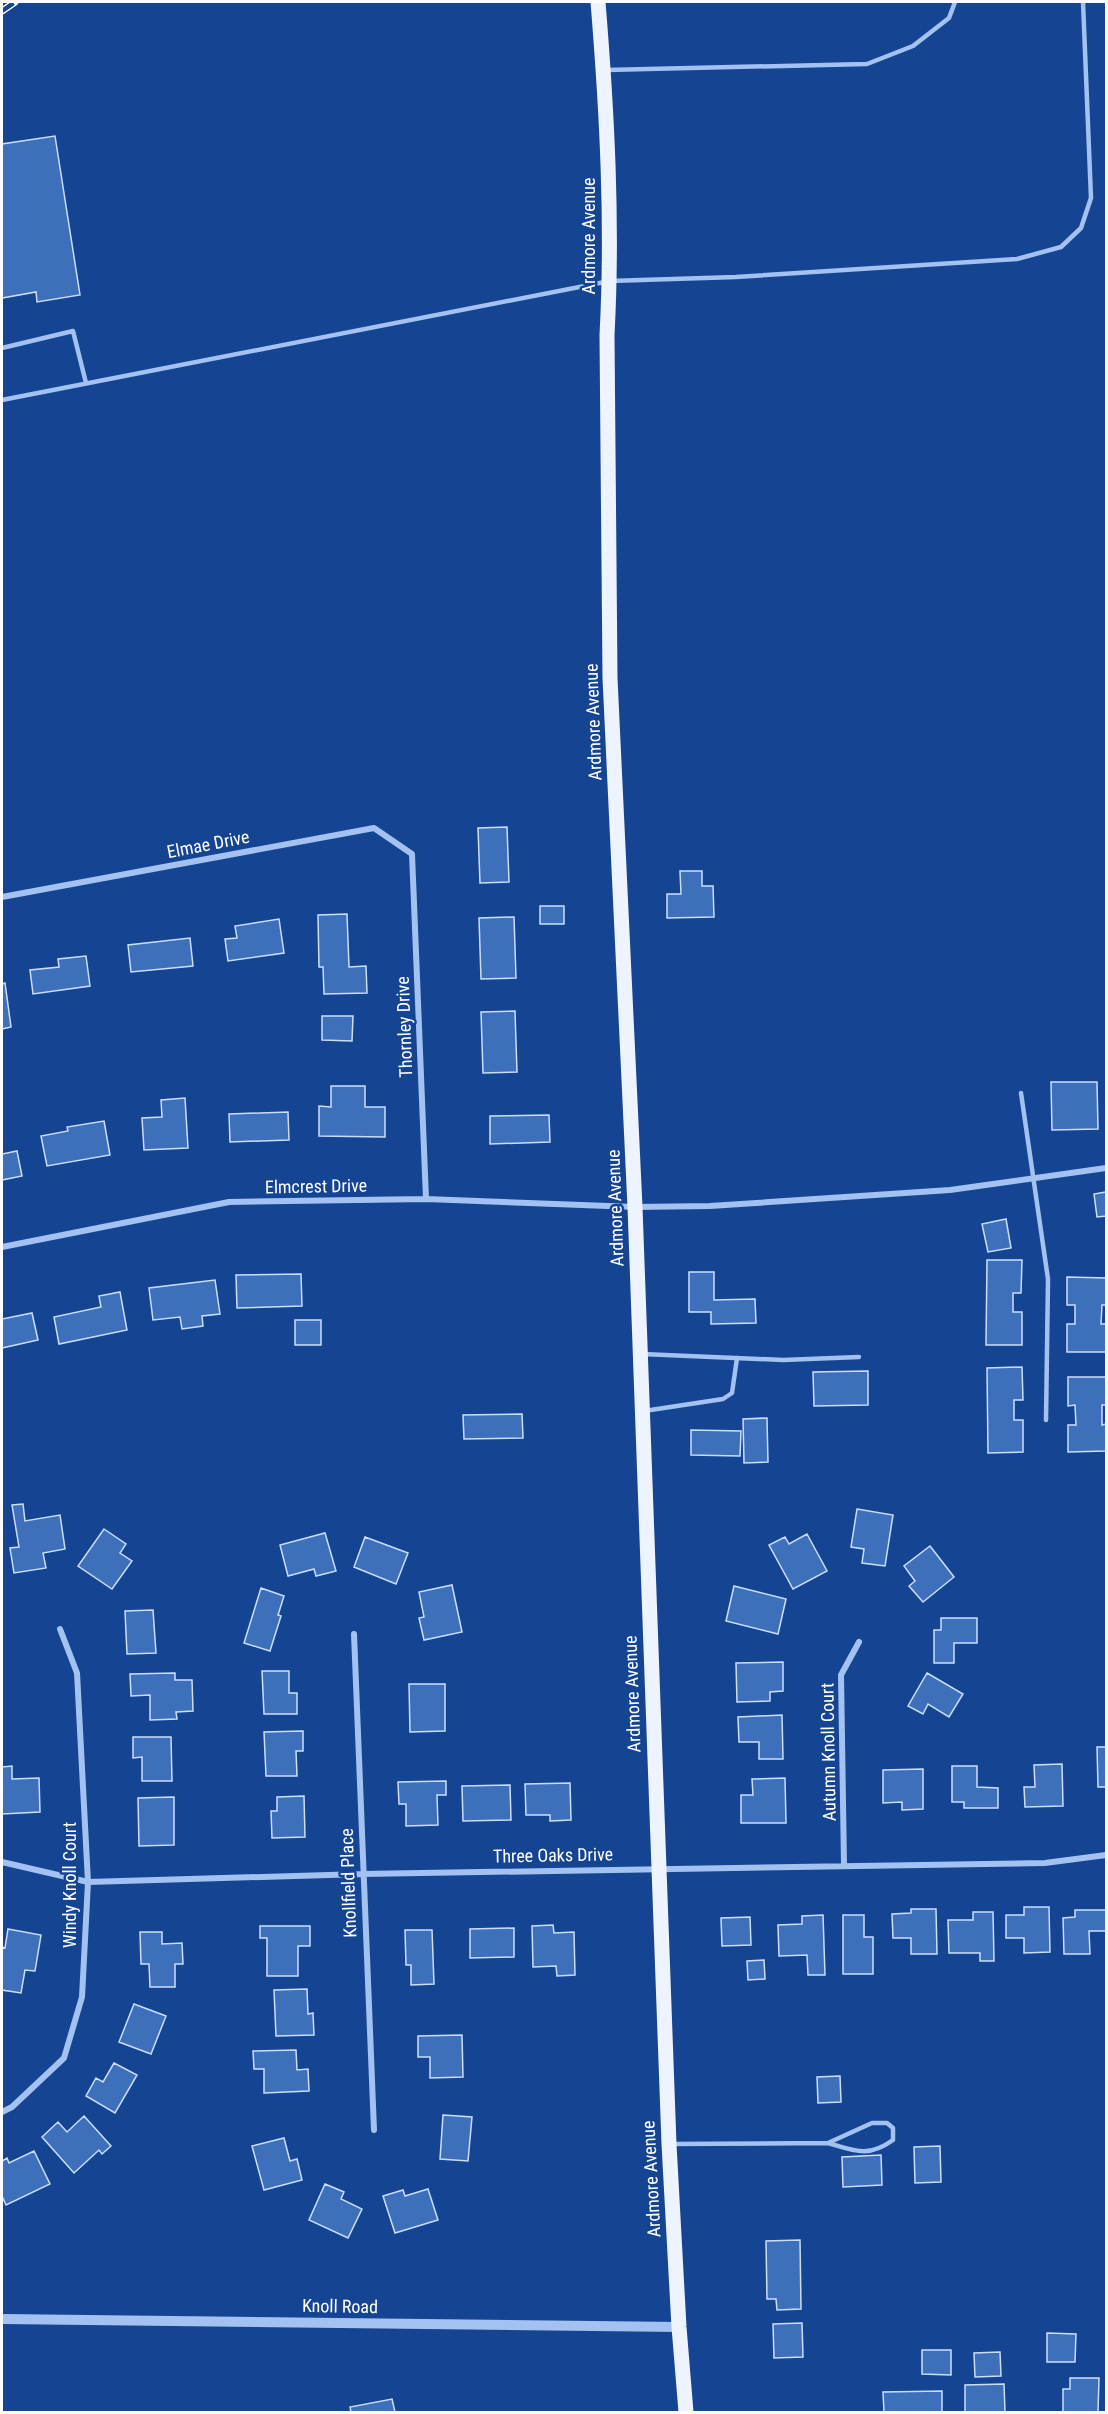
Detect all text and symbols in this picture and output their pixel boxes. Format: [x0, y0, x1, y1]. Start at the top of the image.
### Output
street label: Ardmore Avenue [578, 178, 599, 294]
street label: Ardmore Avenue [580, 663, 606, 781]
street label: Elmae Drive [165, 826, 251, 862]
street label: Thornley Drive [392, 976, 416, 1078]
street label: Ardmore Avenue [602, 1149, 628, 1267]
street label: Elmcrest Drive [265, 1175, 367, 1197]
street label: Ardmore Avenue [619, 1635, 645, 1753]
street label: Autumn Knoll Court [816, 1683, 840, 1821]
street label: Windy Knoll Court [59, 1822, 80, 1948]
street label: Knollfield Place [336, 1828, 360, 1938]
street label: Three Oaks Drive [493, 1843, 613, 1867]
street label: Ardmore Avenue [637, 2120, 665, 2238]
street label: Knoll Road [302, 2295, 378, 2317]

